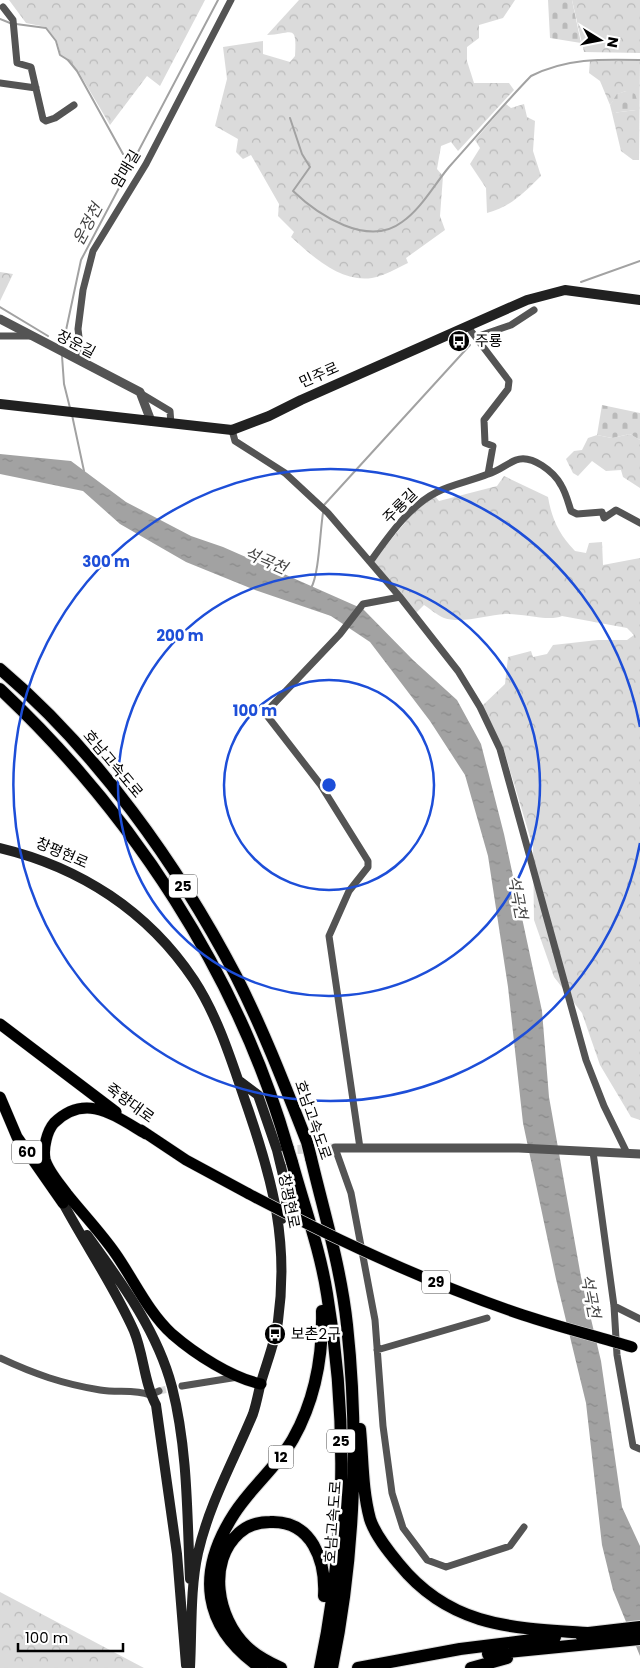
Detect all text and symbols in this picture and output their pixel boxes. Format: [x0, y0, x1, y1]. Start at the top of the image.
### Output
north arrow [575, 15, 625, 65]
text: N [602, 35, 624, 49]
street label: 암매길 [106, 146, 145, 192]
water label: 운정천 [67, 197, 109, 249]
street label: 장운길 [53, 325, 99, 363]
bus stop icon: 주룡 [447, 329, 471, 353]
place label: 주룡 [475, 330, 503, 351]
street label: 민주로 [296, 357, 342, 393]
street label: 주룡길 [378, 484, 422, 528]
water label: 석곡천 [241, 541, 293, 581]
text: 300 m [82, 551, 130, 572]
text: 200 m [156, 625, 204, 646]
text: 100 m [233, 700, 277, 721]
street label: 호남고속도로 [79, 725, 148, 802]
centre of rings [320, 776, 338, 794]
street label: 창평현로 [33, 832, 92, 873]
water label: 석곡천 [502, 873, 533, 923]
road number: 25 [169, 874, 197, 898]
street label: 호남고속도로 [290, 1077, 337, 1162]
street label: 죽향대로 [102, 1078, 159, 1127]
road number: 60 [12, 1140, 42, 1164]
street label: 창평현로 [274, 1172, 305, 1230]
road number: 29 [422, 1270, 450, 1294]
water label: 석곡천 [575, 1272, 606, 1322]
bus stop icon: 보촌2구 [263, 1322, 287, 1346]
place label: 보촌2구 [291, 1323, 341, 1344]
road number: 25 [327, 1430, 355, 1452]
road number: 12 [268, 1445, 294, 1468]
street label: 호남고속도로 [319, 1480, 346, 1564]
scale bar [18, 1620, 122, 1652]
text: 100 m [25, 1627, 68, 1648]

